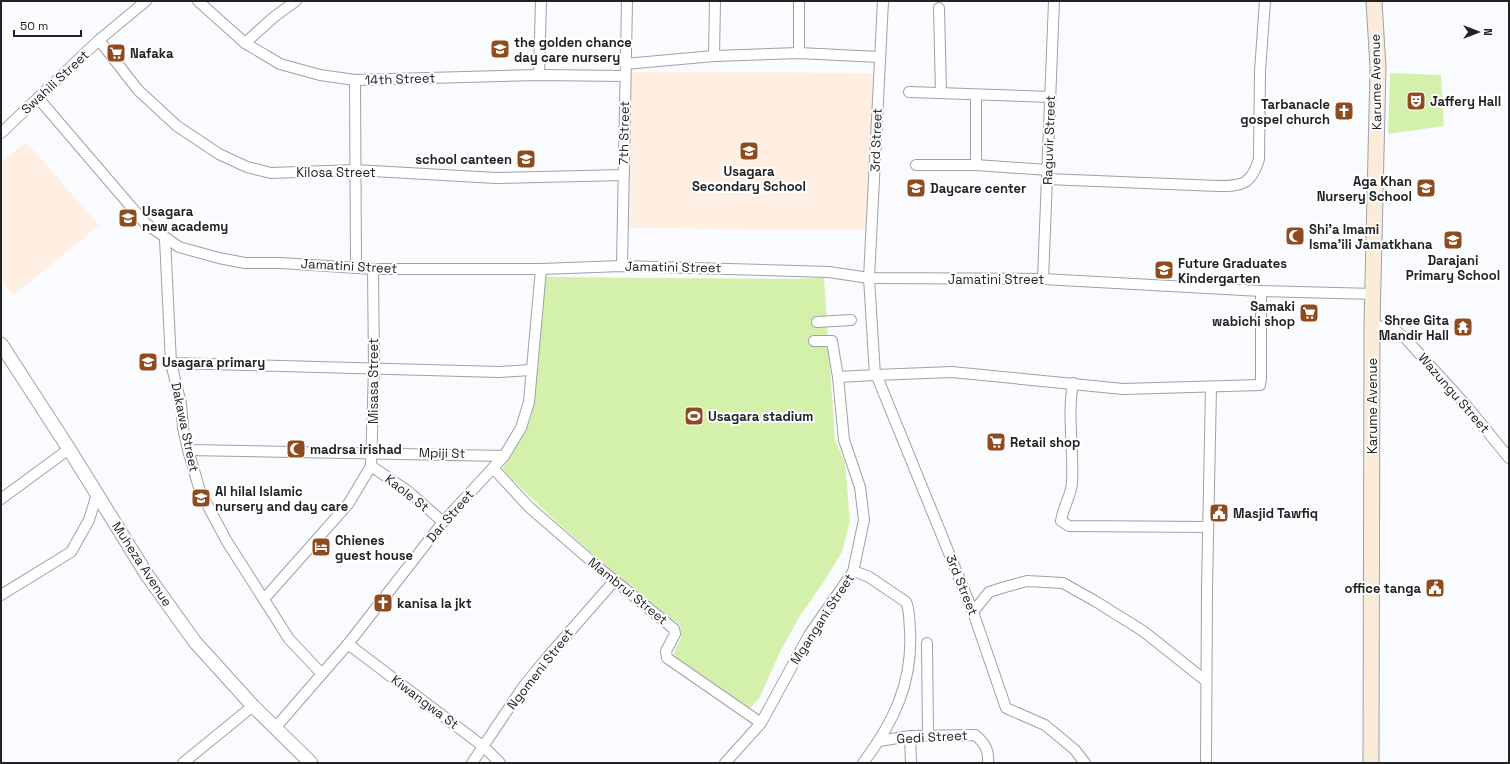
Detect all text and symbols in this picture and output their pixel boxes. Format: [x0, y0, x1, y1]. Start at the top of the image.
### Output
scale bar [14, 12, 81, 38]
north arrow [1458, 12, 1498, 52]
text: 50 m [20, 18, 48, 34]
text: N [1481, 28, 1495, 36]
place label: the golden chance day care nursery [514, 34, 632, 66]
street label: Karume Avenue [1367, 34, 1385, 130]
school or university icon: the golden chance day care nursery [489, 38, 511, 60]
supermarket icon: Nafaka [105, 42, 127, 64]
place label: Nafaka [130, 45, 174, 62]
street label: Swahili Street [18, 46, 92, 118]
street label: 14th Street [364, 69, 436, 89]
theatre icon: Jaffery Hall [1405, 90, 1427, 112]
place label: Jaffery Hall [1430, 93, 1501, 110]
street label: Raguvir Street [1039, 95, 1059, 185]
place label: Tarbanacle gospel church [1240, 96, 1330, 128]
church icon: Tarbanacle gospel church [1333, 100, 1355, 122]
street label: 7th Street [615, 101, 633, 165]
street label: 3rd Street [866, 108, 886, 172]
school or university icon: Usagara Secondary School [738, 140, 760, 162]
school or university icon: school canteen [515, 148, 537, 170]
place label: school canteen [415, 151, 512, 168]
place label: Usagara Secondary School [692, 163, 806, 195]
street label: Kilosa Street [296, 164, 376, 181]
place label: Aga Khan Nursery School [1317, 173, 1412, 205]
school or university icon: Daycare center [905, 177, 927, 199]
school or university icon: Aga Khan Nursery School [1415, 177, 1437, 199]
place label: Daycare center [930, 180, 1026, 197]
place label: Usagara new academy [142, 203, 228, 235]
school or university icon: Usagara new academy [117, 207, 139, 229]
place label: Shi'a Imami Isma'ili Jamatkhana [1309, 221, 1433, 253]
mosque icon: Shi'a Imami Isma'ili Jamatkhana [1284, 225, 1306, 247]
school or university icon: Darajani Primary School [1442, 229, 1464, 251]
place label: Darajani Primary School [1406, 252, 1500, 284]
street label: Jamatini Street [300, 255, 398, 277]
place label: Future Graduates Kindergarten [1178, 255, 1287, 287]
street label: Jamatini Street [625, 258, 721, 276]
school or university icon: Future Graduates Kindergarten [1153, 259, 1175, 281]
street label: Jamatini Street [948, 271, 1044, 288]
place label: Samaki wabichi shop [1212, 298, 1295, 330]
supermarket icon: Samaki wabichi shop [1298, 302, 1320, 324]
place label: Shree Gita Mandir Hall [1379, 312, 1449, 344]
temple icon: Shree Gita Mandir Hall [1452, 316, 1474, 338]
street label: Misasa Street [365, 338, 382, 424]
street label: Wazungu Street [1415, 349, 1493, 437]
school or university icon: Usagara primary [137, 351, 159, 373]
place label: Usagara primary [162, 354, 265, 371]
street label: Karume Avenue [1364, 358, 1381, 454]
street label: Dakawa Street [167, 381, 203, 473]
sports icon: Usagara stadium [683, 405, 705, 427]
place label: Usagara stadium [708, 408, 813, 425]
supermarket icon: Retail shop [985, 431, 1007, 453]
place label: Retail shop [1010, 434, 1080, 451]
mosque icon: madrsa irishad [285, 438, 307, 460]
place label: madrsa irishad [310, 441, 402, 458]
street label: Mpiji St [419, 444, 465, 462]
street label: Kaole St [382, 470, 433, 516]
place label: Al hilal Islamic nursery and day care [215, 483, 348, 515]
street label: Dar Street [423, 486, 477, 546]
school or university icon: Al hilal Islamic nursery and day care [190, 487, 212, 509]
public building icon: Masjid Tawfiq [1208, 502, 1230, 524]
place label: Masjid Tawfiq [1233, 505, 1318, 522]
street label: Muheza Avenue [108, 518, 176, 610]
place label: Chienes guest house [335, 532, 413, 564]
hotel icon: Chienes guest house [310, 536, 332, 558]
street label: 3rd Street [942, 552, 982, 618]
street label: Mambrui Street [585, 554, 671, 628]
street label: Mgangani Street [786, 570, 858, 668]
public building icon: office tanga [1424, 577, 1446, 599]
place label: office tanga [1345, 580, 1421, 597]
church icon: kanisa la jkt [372, 592, 394, 614]
place label: kanisa la jkt [397, 595, 472, 612]
street label: Ngomeni Street [503, 625, 577, 713]
street label: Kiwangwa St [388, 671, 462, 733]
street label: Gedi Street [896, 727, 968, 747]

